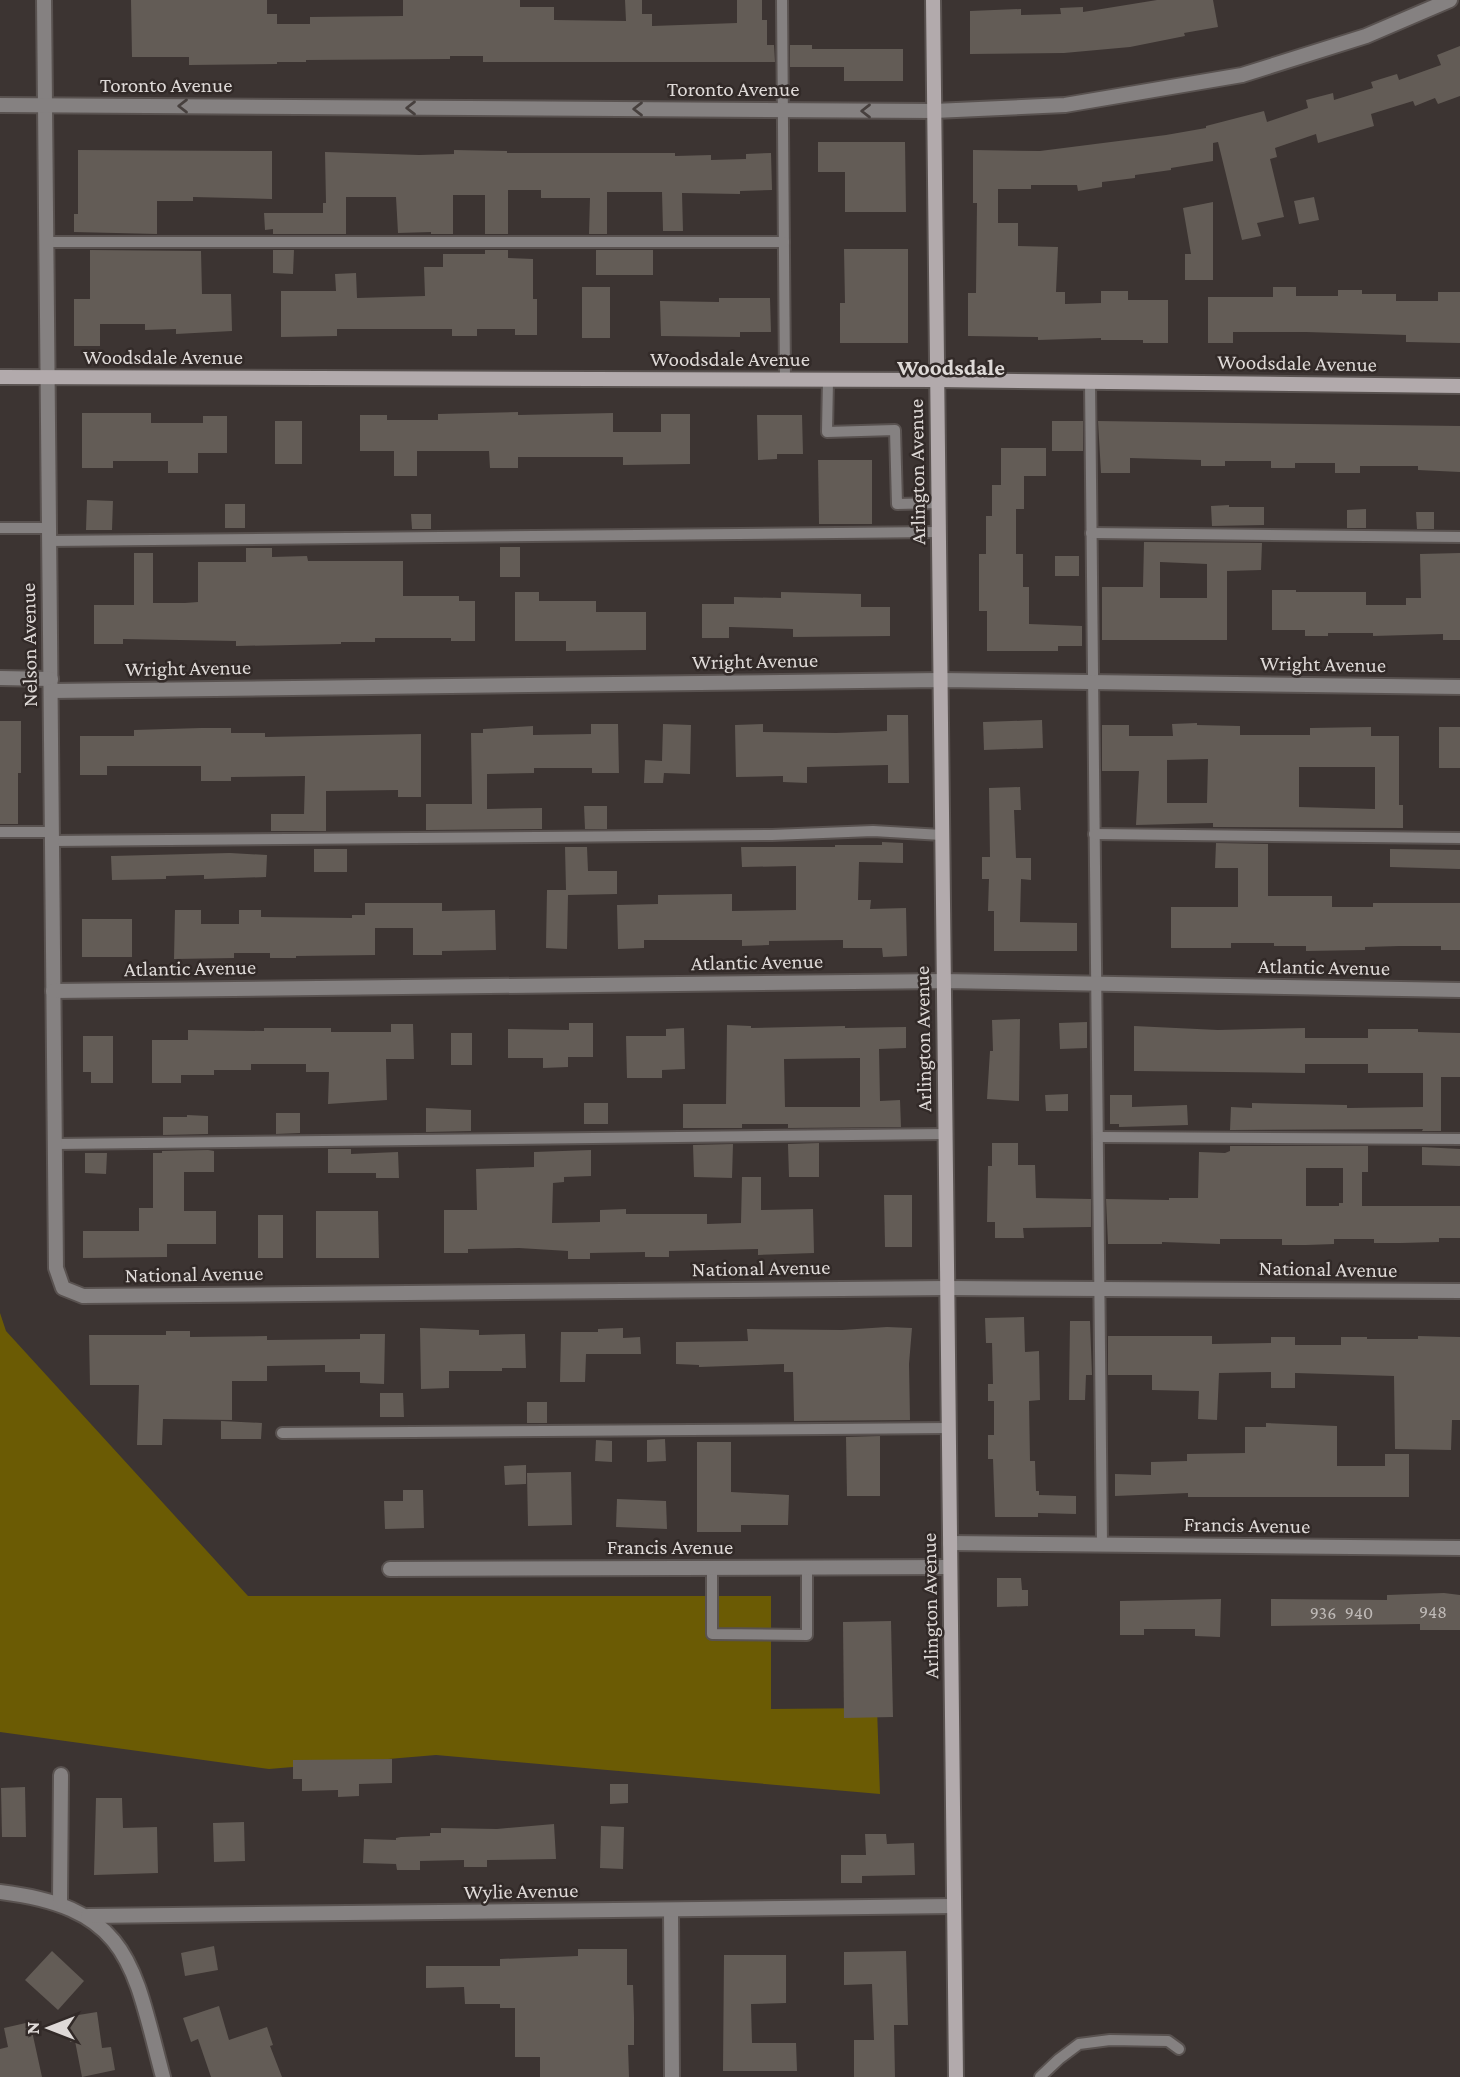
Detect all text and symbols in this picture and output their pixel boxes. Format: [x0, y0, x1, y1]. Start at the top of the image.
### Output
street label: Toronto Avenue [100, 73, 232, 97]
street label: Toronto Avenue [667, 77, 799, 101]
one-way arrow [178, 98, 188, 114]
one-way arrow [405, 100, 416, 116]
one-way arrow [633, 101, 643, 117]
one-way arrow [860, 103, 871, 119]
street label: Woodsdale Avenue [83, 345, 243, 369]
street label: Woodsdale Avenue [650, 347, 810, 371]
street label: Woodsdale Avenue [1217, 350, 1377, 376]
district label: Woodsdale [896, 354, 1005, 380]
street label: Arlington Avenue [904, 399, 930, 545]
street label: Nelson Avenue [16, 583, 42, 707]
street label: Wright Avenue [692, 648, 818, 674]
street label: Wright Avenue [1260, 651, 1386, 677]
street label: Wright Avenue [125, 655, 251, 681]
street label: Atlantic Avenue [691, 949, 823, 975]
street label: Atlantic Avenue [1258, 954, 1390, 980]
street label: Atlantic Avenue [124, 955, 256, 981]
street label: Arlington Avenue [910, 966, 936, 1112]
street label: National Avenue [692, 1255, 830, 1281]
street label: National Avenue [1259, 1256, 1397, 1282]
street label: National Avenue [125, 1261, 263, 1287]
street label: Francis Avenue [1184, 1512, 1310, 1538]
street label: Arlington Avenue [917, 1533, 943, 1679]
street label: Francis Avenue [607, 1535, 733, 1559]
house number: 948 [1419, 1602, 1447, 1622]
house number: 936 [1310, 1603, 1336, 1623]
house number: 940 [1345, 1603, 1373, 1623]
street label: Wylie Avenue [463, 1878, 579, 1904]
north arrow [14, 1993, 84, 2063]
text: N [22, 2021, 43, 2034]

